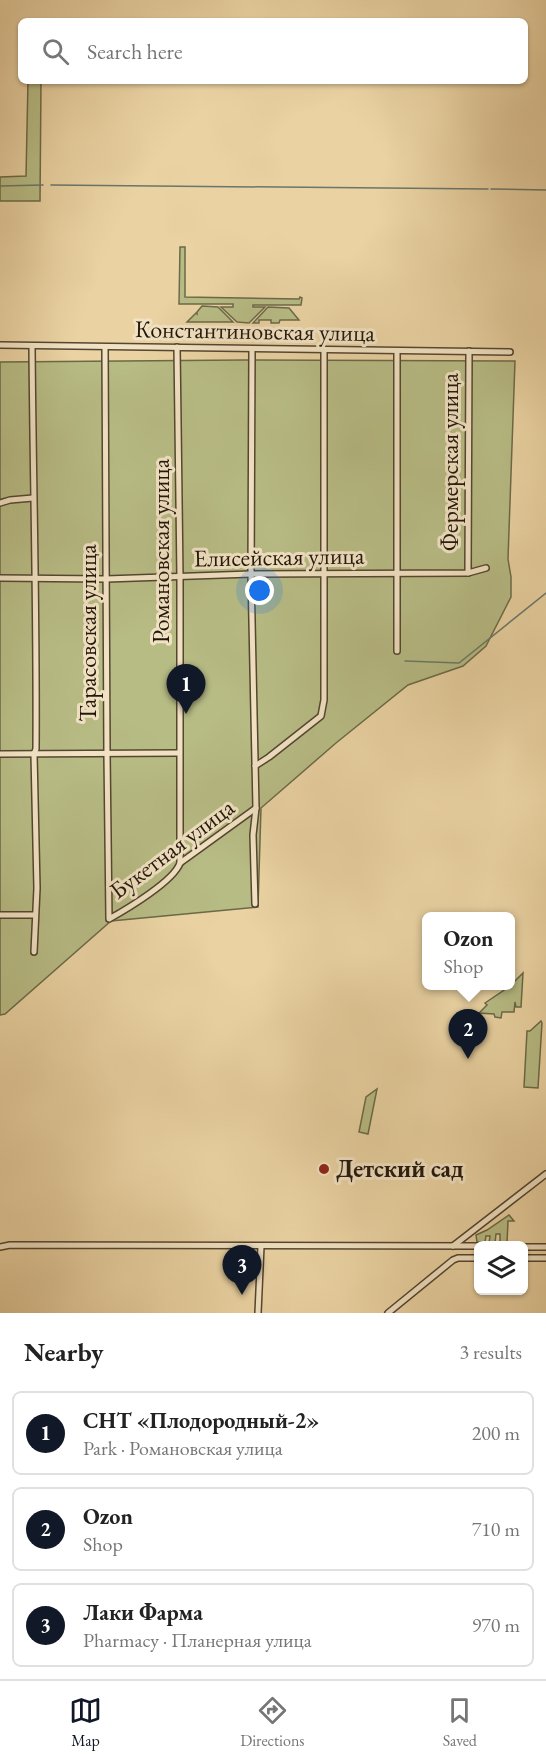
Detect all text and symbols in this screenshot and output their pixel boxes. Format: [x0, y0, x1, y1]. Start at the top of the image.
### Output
search box [18, 18, 528, 84]
icon: search [39, 35, 72, 68]
text: Search here [87, 37, 182, 66]
street label: Константиновская улица [135, 313, 376, 348]
street label: Фермерская улица [434, 372, 465, 551]
street label: Романовская улица [145, 458, 176, 643]
street label: Елисейская улица [193, 540, 365, 573]
street label: Тарасовская улица [72, 544, 103, 722]
your location [245, 576, 274, 605]
pin: 1 [166, 664, 206, 714]
street label: Букетная улица [103, 791, 241, 906]
popup [422, 912, 515, 990]
text: Ozon [444, 924, 493, 953]
text: Shop [444, 953, 483, 979]
pin: 2 [448, 1010, 488, 1059]
place label: Детский сад [336, 1153, 464, 1184]
marker: Детский сад [317, 1162, 331, 1176]
map controls [474, 1241, 528, 1295]
button: layers [474, 1241, 528, 1295]
pin: 3 [222, 1246, 262, 1295]
text: Nearby [24, 1335, 104, 1369]
text: 3 results [459, 1339, 522, 1365]
text: СНТ «Плодородный-2» [83, 1406, 319, 1435]
text: 1 [40, 1420, 51, 1446]
text: 200 m [472, 1420, 520, 1446]
text: Park · Романовская улица [83, 1435, 283, 1461]
text: Ozon [83, 1502, 133, 1531]
text: 2 [40, 1516, 51, 1542]
text: 710 m [472, 1516, 520, 1542]
text: Shop [83, 1531, 123, 1557]
text: Лаки Фарма [83, 1598, 203, 1627]
text: 3 [40, 1612, 51, 1638]
text: 970 m [472, 1612, 520, 1638]
text: Pharmacy · Планерная улица [83, 1627, 312, 1653]
tab: Map [69, 1694, 102, 1751]
tab: Directions [240, 1694, 305, 1751]
tab: Saved [443, 1694, 477, 1751]

